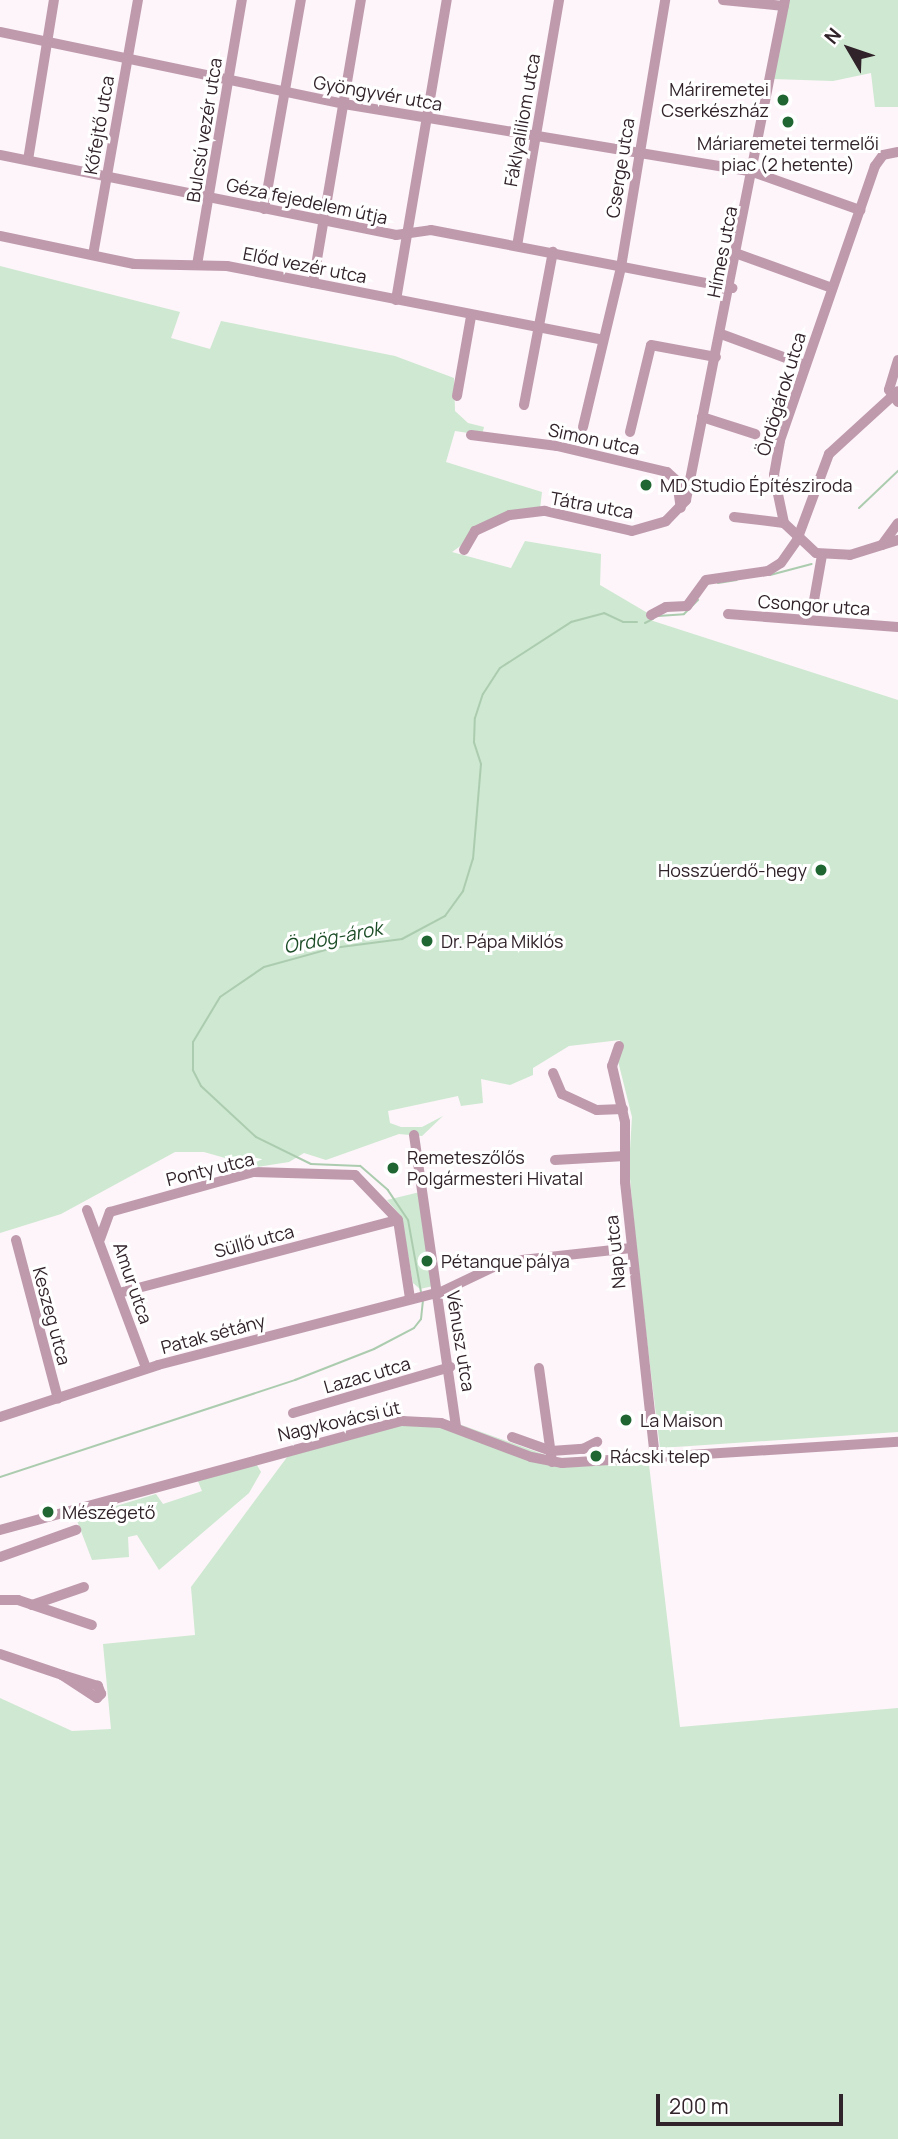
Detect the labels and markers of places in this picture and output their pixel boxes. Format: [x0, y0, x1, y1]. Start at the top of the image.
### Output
place label: Máriremetei Cserkészház [661, 79, 769, 122]
marker: Máriremetei Cserkészház [775, 92, 791, 108]
marker: Máriaremetei termelői piac (2 hetente) [780, 114, 796, 130]
place label: Máriaremetei termelői piac (2 hetente) [697, 133, 879, 176]
place label: MD Studio Építésziroda [660, 474, 853, 496]
marker: MD Studio Építésziroda [638, 477, 654, 493]
place label: Hosszúerdő-hegy [658, 859, 807, 881]
marker: Hosszúerdő-hegy [813, 862, 829, 878]
place label: Dr. Pápa Miklós [441, 930, 563, 952]
marker: Dr. Pápa Miklós [419, 933, 435, 949]
place label: Remeteszőlős Polgármesteri Hivatal [407, 1147, 583, 1190]
marker: Remeteszőlős Polgármesteri Hivatal [385, 1160, 401, 1176]
place label: Pétanque pálya [441, 1250, 570, 1272]
marker: Pétanque pálya [419, 1253, 435, 1269]
place label: La Maison [640, 1409, 723, 1431]
marker: La Maison [618, 1412, 634, 1428]
place label: Rácski telep [610, 1445, 710, 1467]
marker: Rácski telep [588, 1448, 604, 1464]
place label: Mészégető [62, 1501, 155, 1523]
marker: Mészégető [40, 1504, 56, 1520]

